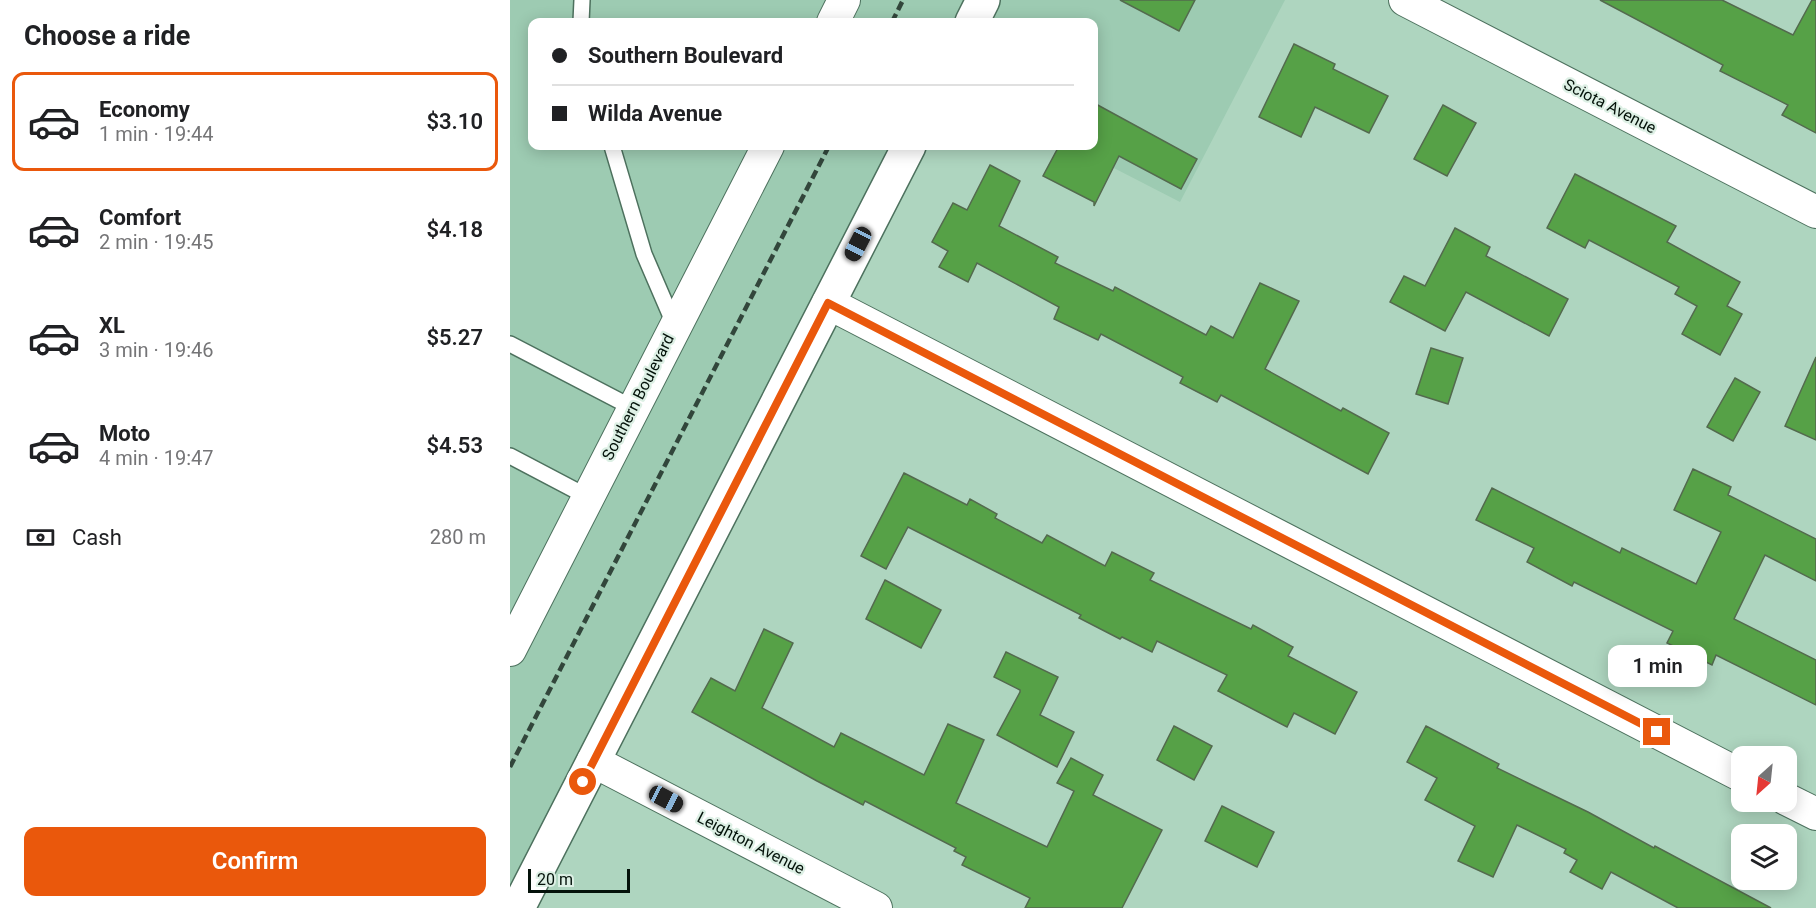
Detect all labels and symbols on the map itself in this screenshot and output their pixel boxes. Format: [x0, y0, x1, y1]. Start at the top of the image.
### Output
street label: Sciota Avenue [1561, 75, 1659, 137]
car [842, 224, 874, 264]
street label: Southern Boulevard [598, 331, 678, 463]
callout: 1 min [1608, 645, 1706, 687]
route end [1643, 718, 1670, 745]
north arrow [1731, 746, 1797, 812]
route start [569, 768, 596, 795]
car [646, 783, 686, 815]
street label: Leighton Avenue [694, 808, 808, 878]
scale bar [528, 866, 630, 894]

